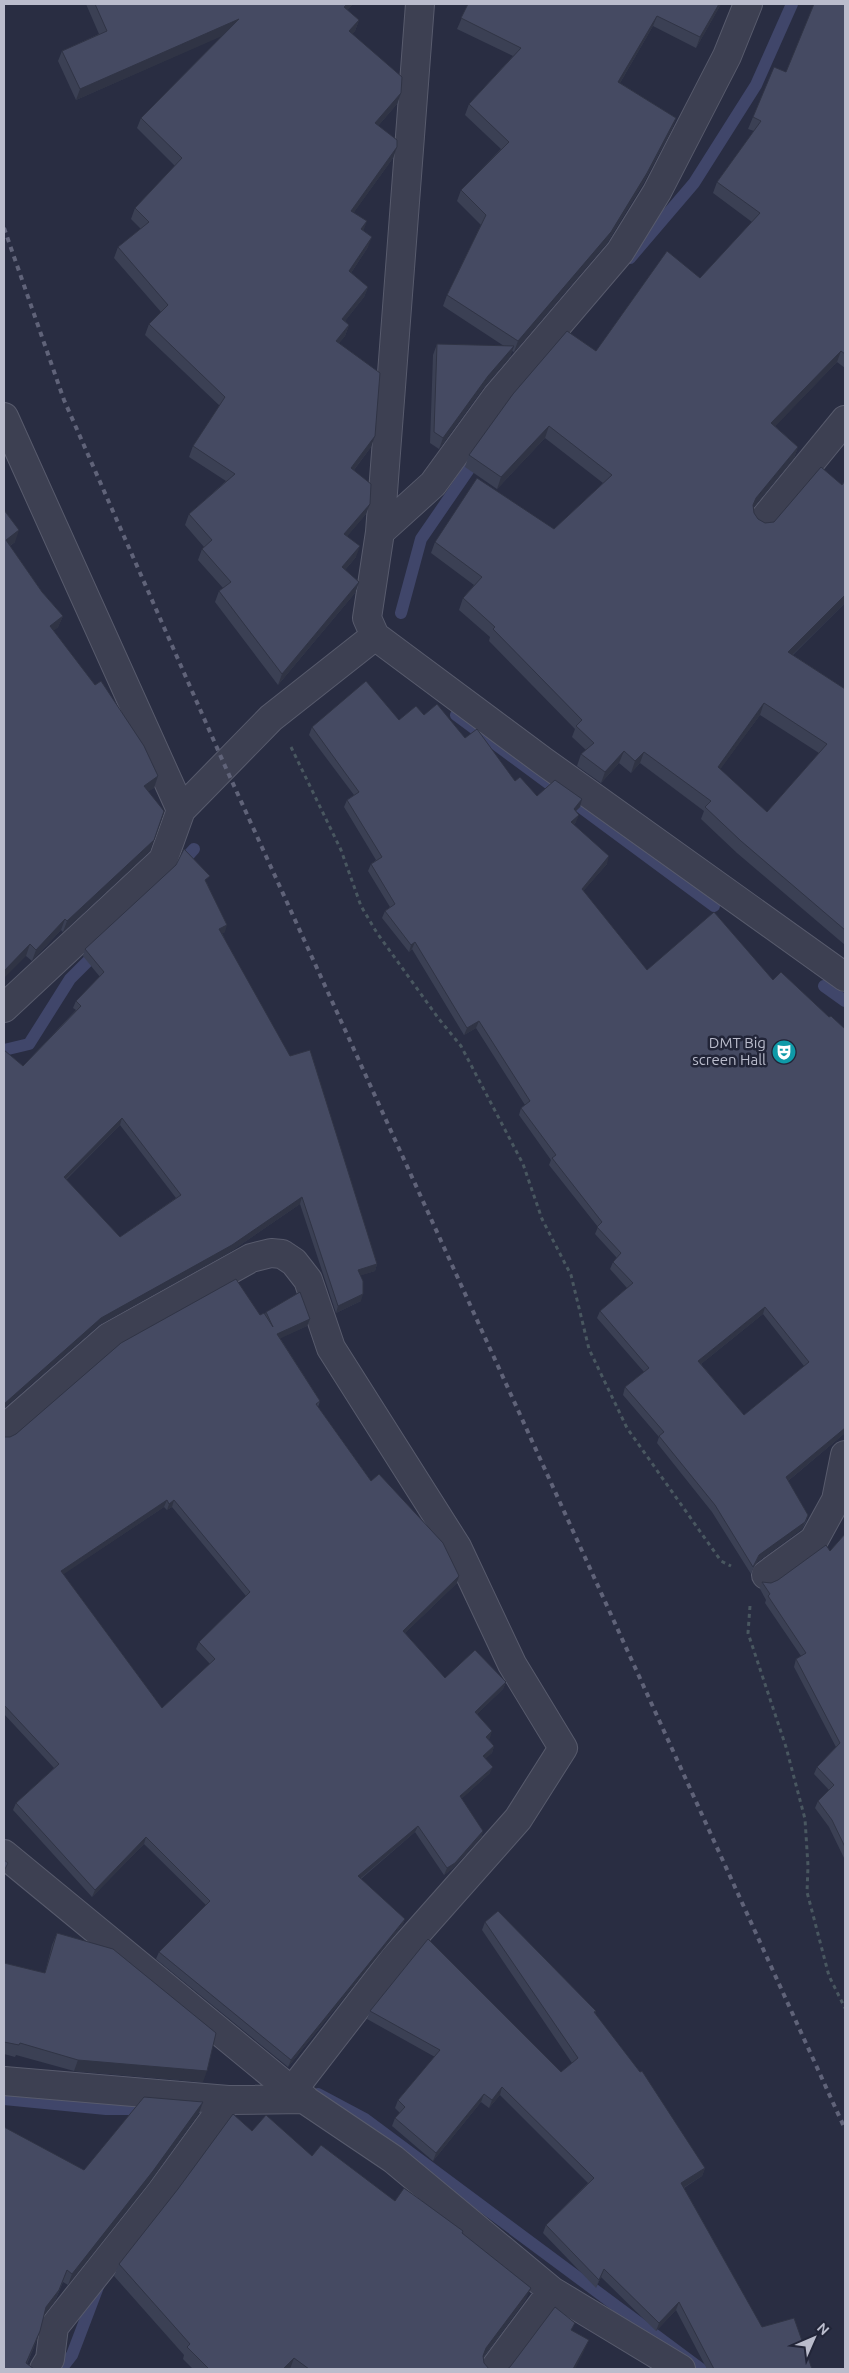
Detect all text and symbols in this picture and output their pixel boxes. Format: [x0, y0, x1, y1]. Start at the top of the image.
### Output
place label: DMT Big screen Hall [692, 1034, 766, 1068]
theatre icon: DMT Big screen Hall [771, 1039, 797, 1065]
north arrow [789, 2313, 839, 2363]
text: N [814, 2319, 833, 2338]

